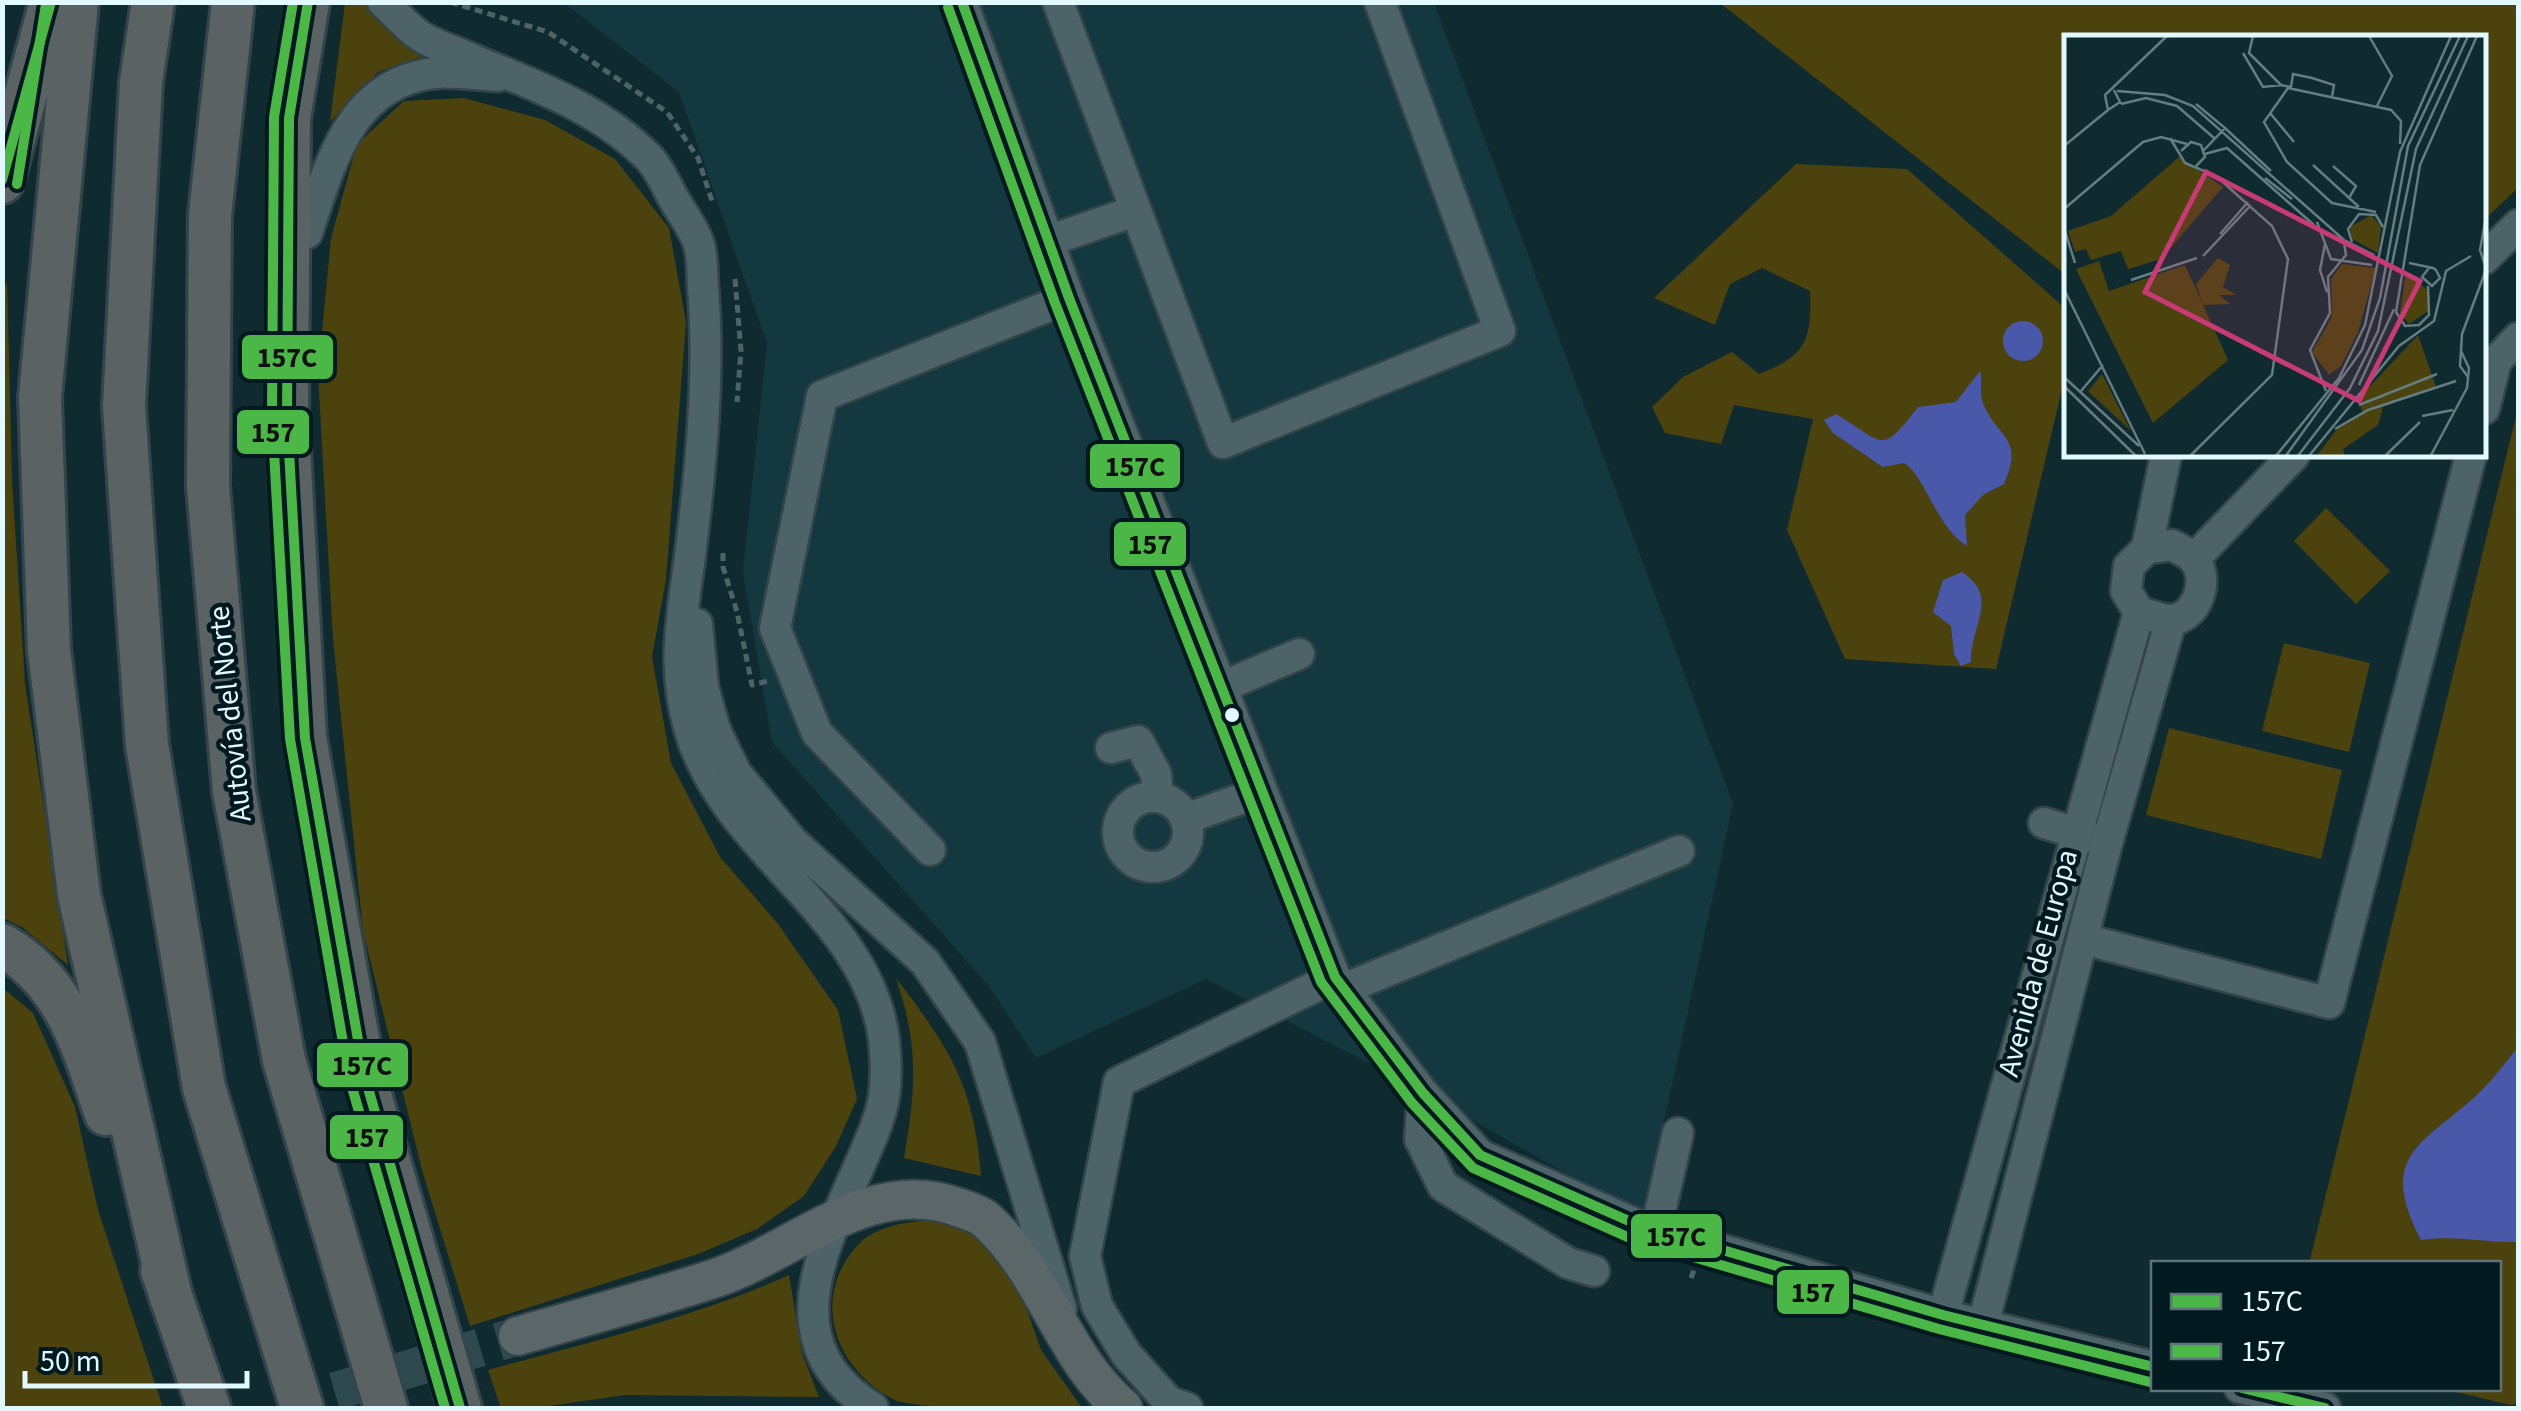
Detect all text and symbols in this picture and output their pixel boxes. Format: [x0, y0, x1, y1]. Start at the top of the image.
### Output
inset map [2064, 35, 2486, 458]
line badge: 157C [240, 333, 335, 381]
text: 157C [257, 338, 317, 378]
line badge: 157 [235, 408, 311, 456]
text: 157 [251, 413, 295, 453]
line badge: 157C [1088, 442, 1182, 490]
text: 157C [1105, 447, 1165, 487]
line badge: 157 [1112, 520, 1188, 568]
text: 157 [1128, 525, 1172, 565]
street label: Autovía del Norte [197, 604, 263, 824]
unlabelled marker [1222, 705, 1242, 725]
street label: Avenida de Europa [1987, 845, 2089, 1081]
line badge: 157C [315, 1041, 410, 1089]
text: 157C [332, 1046, 392, 1086]
line badge: 157 [328, 1113, 405, 1161]
text: 157 [345, 1118, 389, 1158]
line badge: 157C [1629, 1212, 1724, 1260]
text: 157C [1646, 1217, 1706, 1257]
legend [2151, 1261, 2501, 1391]
line badge: 157 [1775, 1268, 1851, 1316]
text: 157 [1791, 1273, 1835, 1313]
text: 157C [2241, 1280, 2303, 1323]
scale bar [25, 1326, 248, 1388]
text: 157 [2241, 1330, 2286, 1373]
text: 50 m [40, 1340, 101, 1383]

